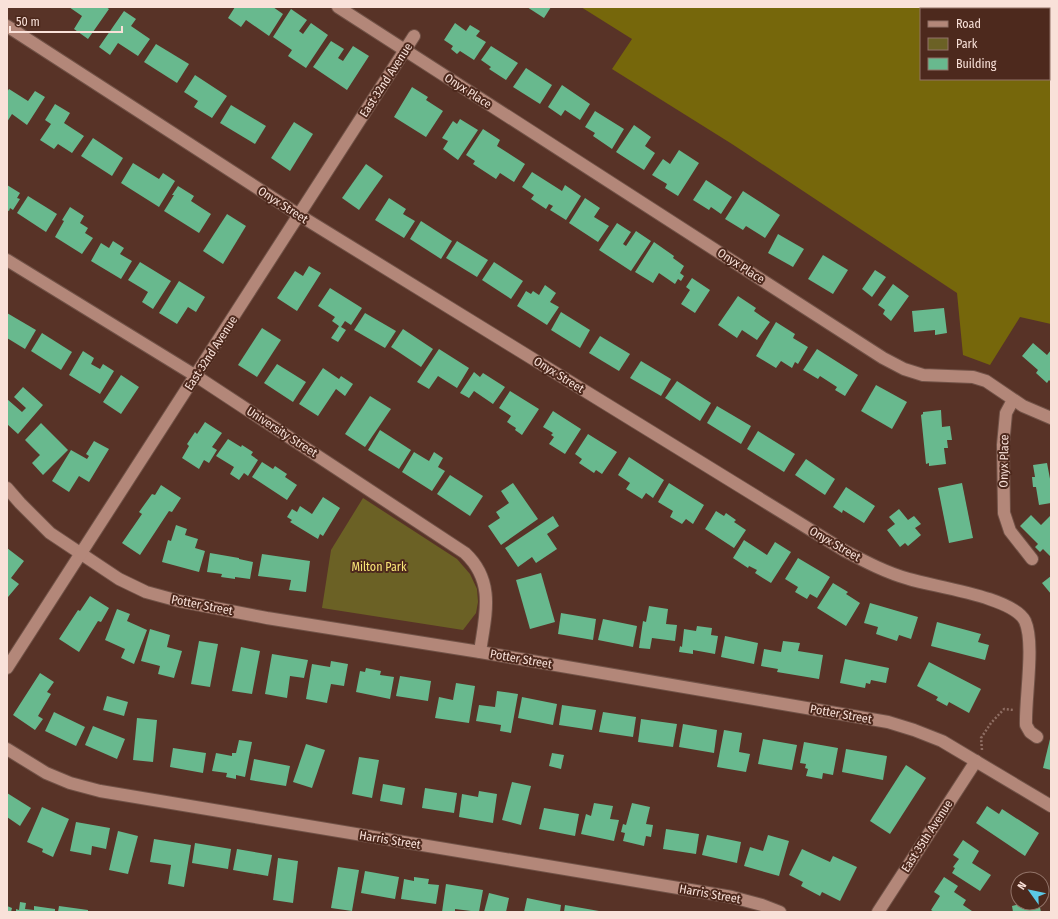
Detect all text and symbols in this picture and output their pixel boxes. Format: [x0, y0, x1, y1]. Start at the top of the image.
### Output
scale bar [10, 8, 122, 34]
legend [920, 8, 1050, 80]
text: 50 m [16, 15, 40, 29]
text: Road [956, 17, 981, 31]
text: Park [956, 37, 978, 51]
street label: East 32nd Avenue [357, 40, 415, 120]
text: Building [956, 57, 997, 71]
street label: Onyx Place [442, 71, 494, 111]
street label: Onyx Street [255, 184, 311, 226]
street label: Onyx Place [715, 246, 767, 286]
street label: East 32nd Avenue [182, 313, 240, 393]
street label: Onyx Street [531, 354, 587, 396]
street label: University Street [244, 404, 320, 460]
street label: Onyx Place [997, 434, 1011, 488]
street label: Onyx Street [807, 524, 863, 564]
park label: Milton Park [351, 560, 407, 574]
street label: Potter Street [170, 592, 234, 618]
street label: Potter Street [489, 647, 553, 671]
street label: Potter Street [809, 702, 873, 726]
street label: East 35th Avenue [898, 797, 956, 875]
street label: Harris Street [358, 828, 422, 852]
north arrow [1010, 871, 1050, 911]
text: N [1015, 880, 1029, 892]
street label: Harris Street [678, 882, 742, 906]

